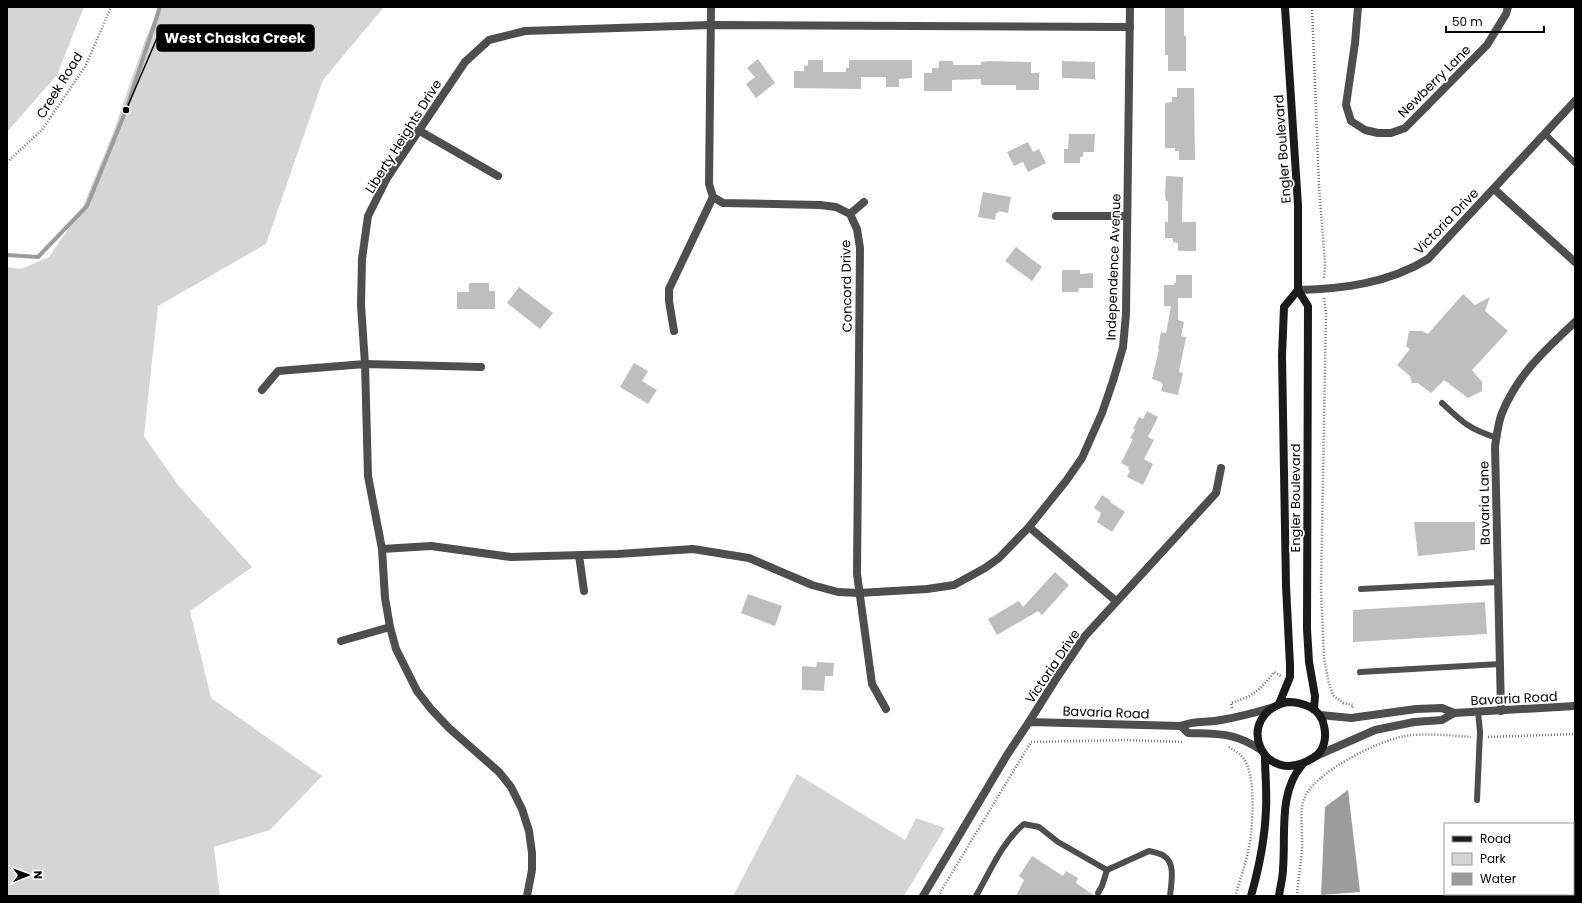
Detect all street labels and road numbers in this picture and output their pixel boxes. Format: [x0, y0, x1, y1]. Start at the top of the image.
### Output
street label: Newberry Lane [1394, 41, 1475, 122]
street label: Creek Road [31, 48, 87, 122]
street label: Liberty Heights Drive [361, 76, 446, 197]
street label: Engler Boulevard [1269, 94, 1296, 204]
street label: Victoria Drive [1410, 184, 1483, 259]
street label: Independence Avenue [1101, 193, 1126, 341]
street label: Concord Drive [836, 240, 857, 332]
street label: Engler Boulevard [1286, 444, 1305, 552]
street label: Bavaria Lane [1474, 461, 1495, 545]
street label: Victoria Drive [1021, 625, 1084, 707]
street label: Bavaria Road [1470, 687, 1558, 710]
street label: Bavaria Road [1062, 701, 1150, 724]

